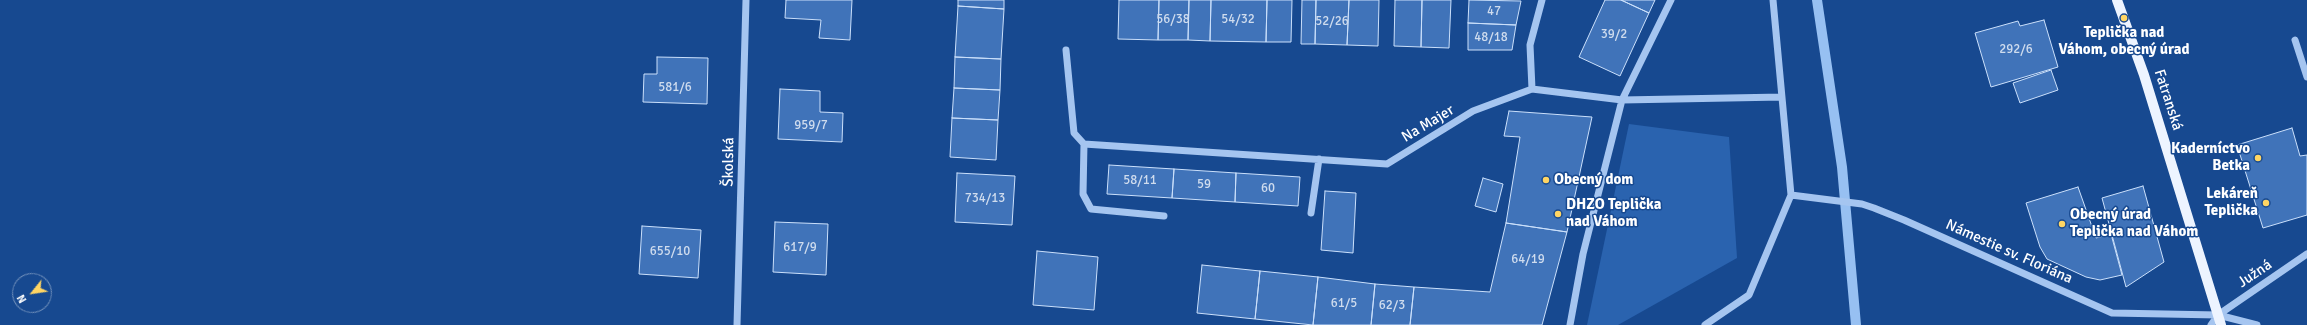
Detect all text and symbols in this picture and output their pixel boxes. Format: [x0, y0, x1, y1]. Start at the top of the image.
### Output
house number: 47 [1487, 4, 1501, 20]
house number: 56/38 [1156, 12, 1190, 28]
house number: 54/32 [1221, 12, 1255, 28]
marker: Teplička nad Váhom, obecný úrad [2119, 13, 2129, 23]
house number: 52/26 [1315, 14, 1349, 30]
place label: Teplička nad Váhom, obecný úrad [2058, 24, 2190, 59]
house number: 39/2 [1601, 27, 1627, 43]
house number: 48/18 [1474, 30, 1508, 46]
house number: 292/6 [1999, 42, 2033, 58]
street label: Fatranská [2150, 67, 2186, 133]
house number: 581/6 [658, 80, 692, 96]
street label: Na Majer [1398, 101, 1458, 147]
house number: 959/7 [794, 118, 828, 134]
street label: Školská [720, 137, 738, 187]
place label: Kaderníctvo Betka [2171, 140, 2250, 175]
marker: Kaderníctvo Betka [2253, 153, 2263, 163]
place label: Obecný dom [1554, 171, 1633, 189]
house number: 58/11 [1123, 173, 1157, 189]
marker: Obecný dom [1541, 175, 1551, 185]
house number: 59 [1197, 177, 1211, 193]
house number: 60 [1261, 181, 1275, 197]
place label: Lekáreň Teplička [2205, 185, 2258, 220]
house number: 734/13 [965, 191, 1005, 207]
place label: DHZO Teplička nad Váhom [1566, 196, 1662, 231]
marker: Lekáreň Teplička [2261, 198, 2271, 208]
place label: Obecný úrad Teplička nad Váhom [2070, 206, 2198, 241]
marker: DHZO Teplička nad Váhom [1553, 209, 1563, 219]
street label: Námestie sv. Floriána [1943, 216, 2075, 288]
marker: Obecný úrad Teplička nad Váhom [2057, 219, 2067, 229]
house number: 617/9 [783, 240, 817, 256]
house number: 655/10 [650, 244, 690, 260]
house number: 64/19 [1511, 252, 1545, 268]
street label: Južná [2234, 256, 2276, 292]
north arrow [12, 273, 52, 313]
text: N [14, 292, 30, 305]
house number: 61/5 [1331, 296, 1357, 312]
house number: 62/3 [1379, 298, 1405, 314]

